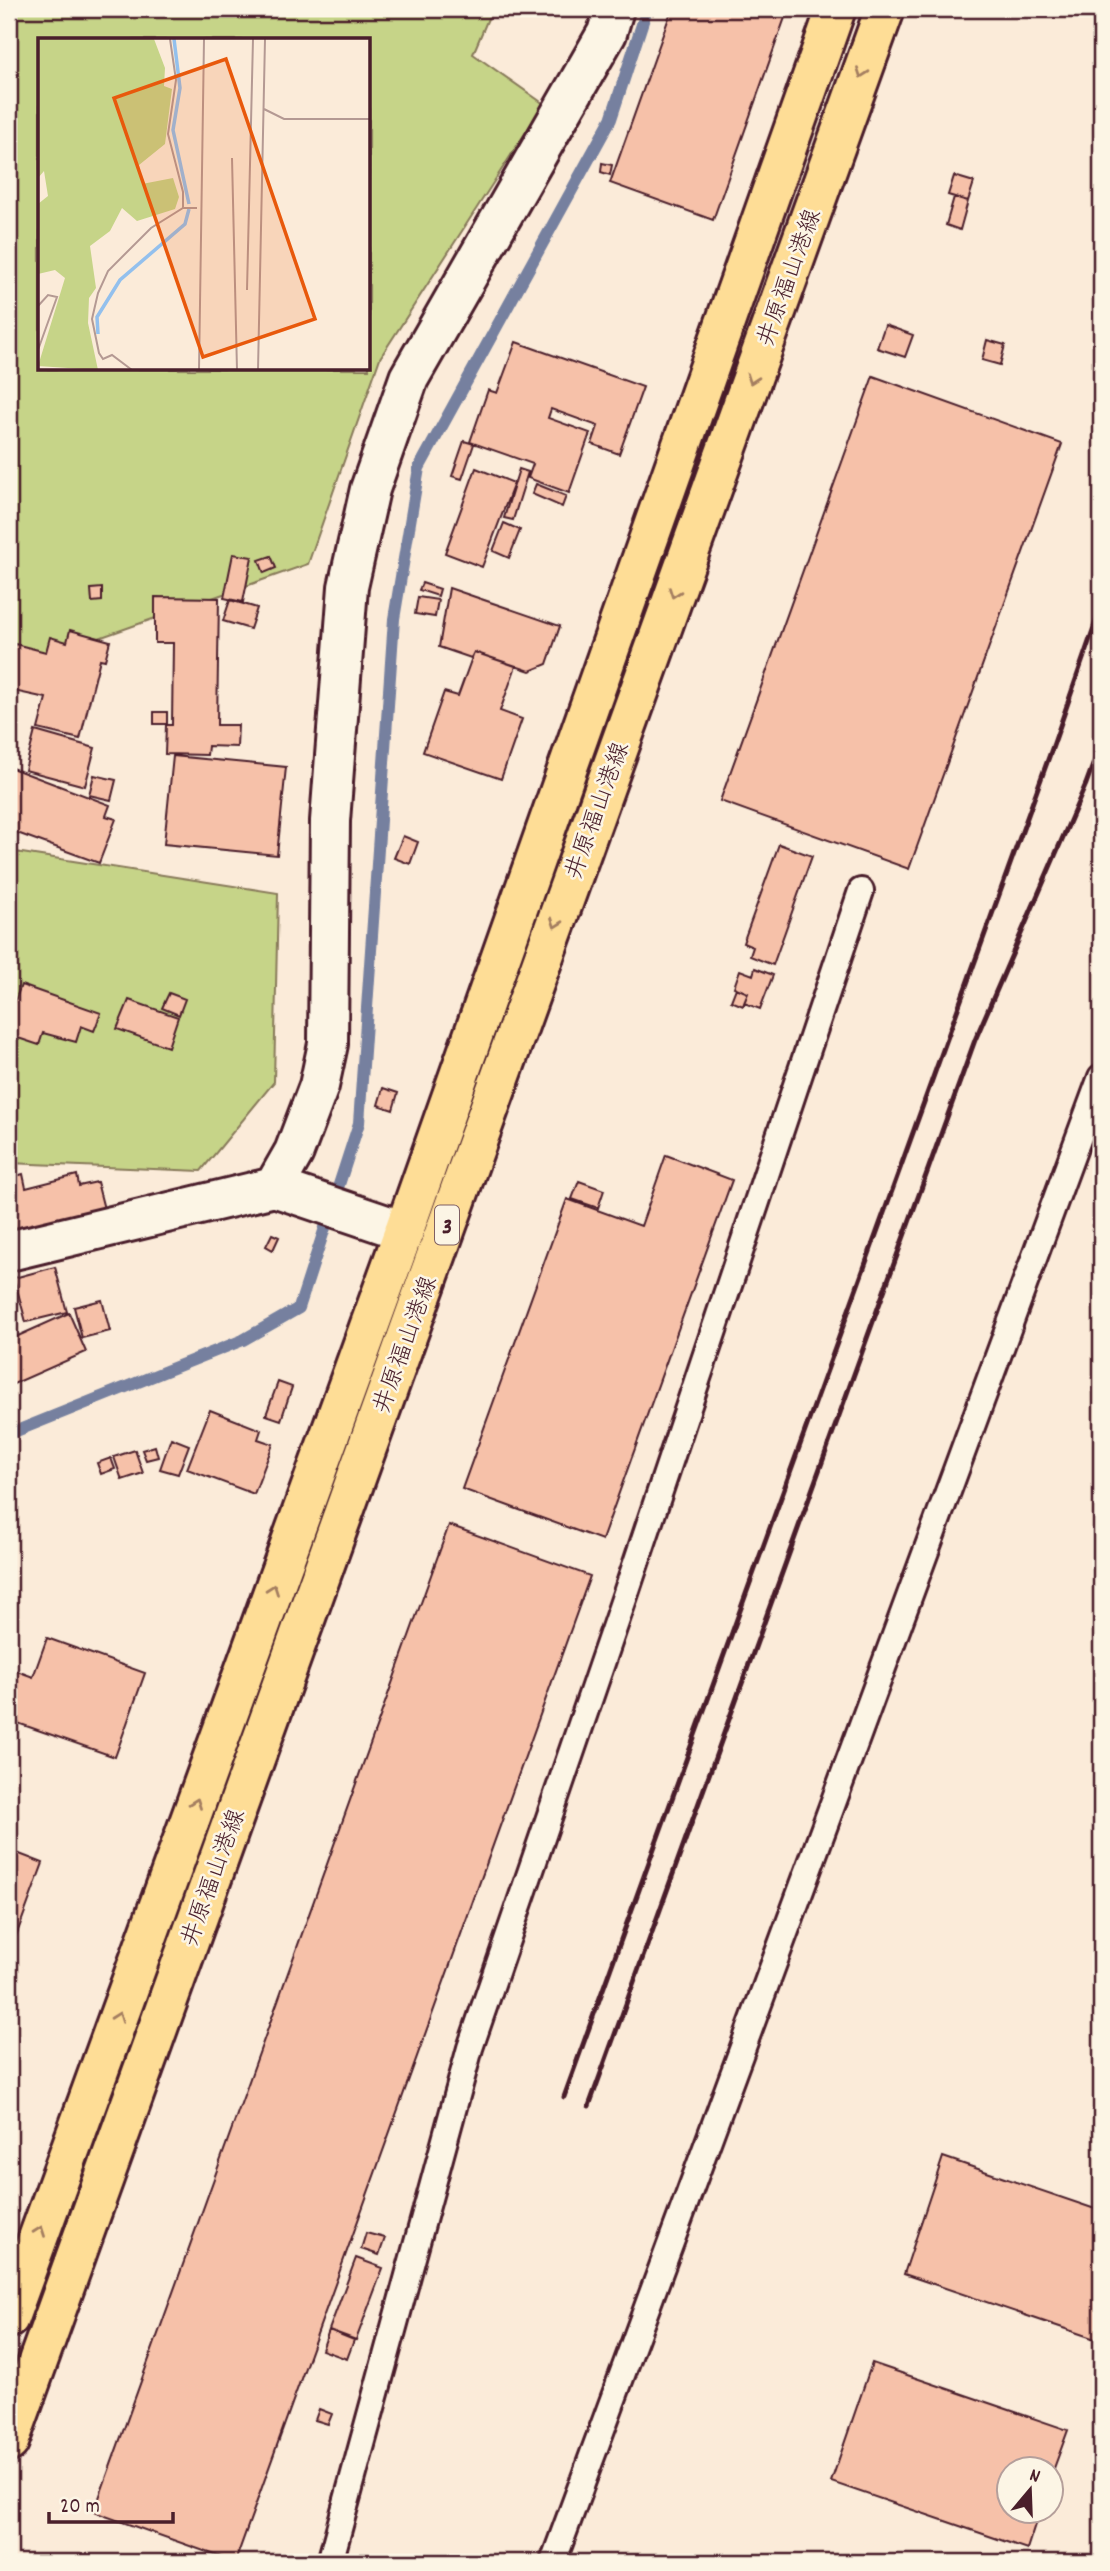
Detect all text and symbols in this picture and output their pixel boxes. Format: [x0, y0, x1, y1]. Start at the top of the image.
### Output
inset map [38, 38, 371, 371]
one-way arrow [856, 66, 870, 78]
street label: 井原福山港線 [750, 205, 831, 351]
one-way arrow [746, 373, 760, 385]
one-way arrow [669, 587, 683, 599]
street label: 井原福山港線 [558, 738, 639, 884]
one-way arrow [550, 916, 564, 928]
road number: 3 [435, 1206, 459, 1244]
street label: 井原福山港線 [366, 1272, 447, 1418]
one-way arrow [265, 1584, 279, 1596]
one-way arrow [188, 1798, 202, 1810]
street label: 井原福山港線 [174, 1805, 255, 1951]
one-way arrow [110, 2012, 124, 2024]
one-way arrow [32, 2225, 46, 2237]
north arrow [995, 2456, 1064, 2526]
text: N [1026, 2463, 1043, 2492]
scale bar [49, 2480, 173, 2524]
text: 20 m [60, 2493, 100, 2523]

